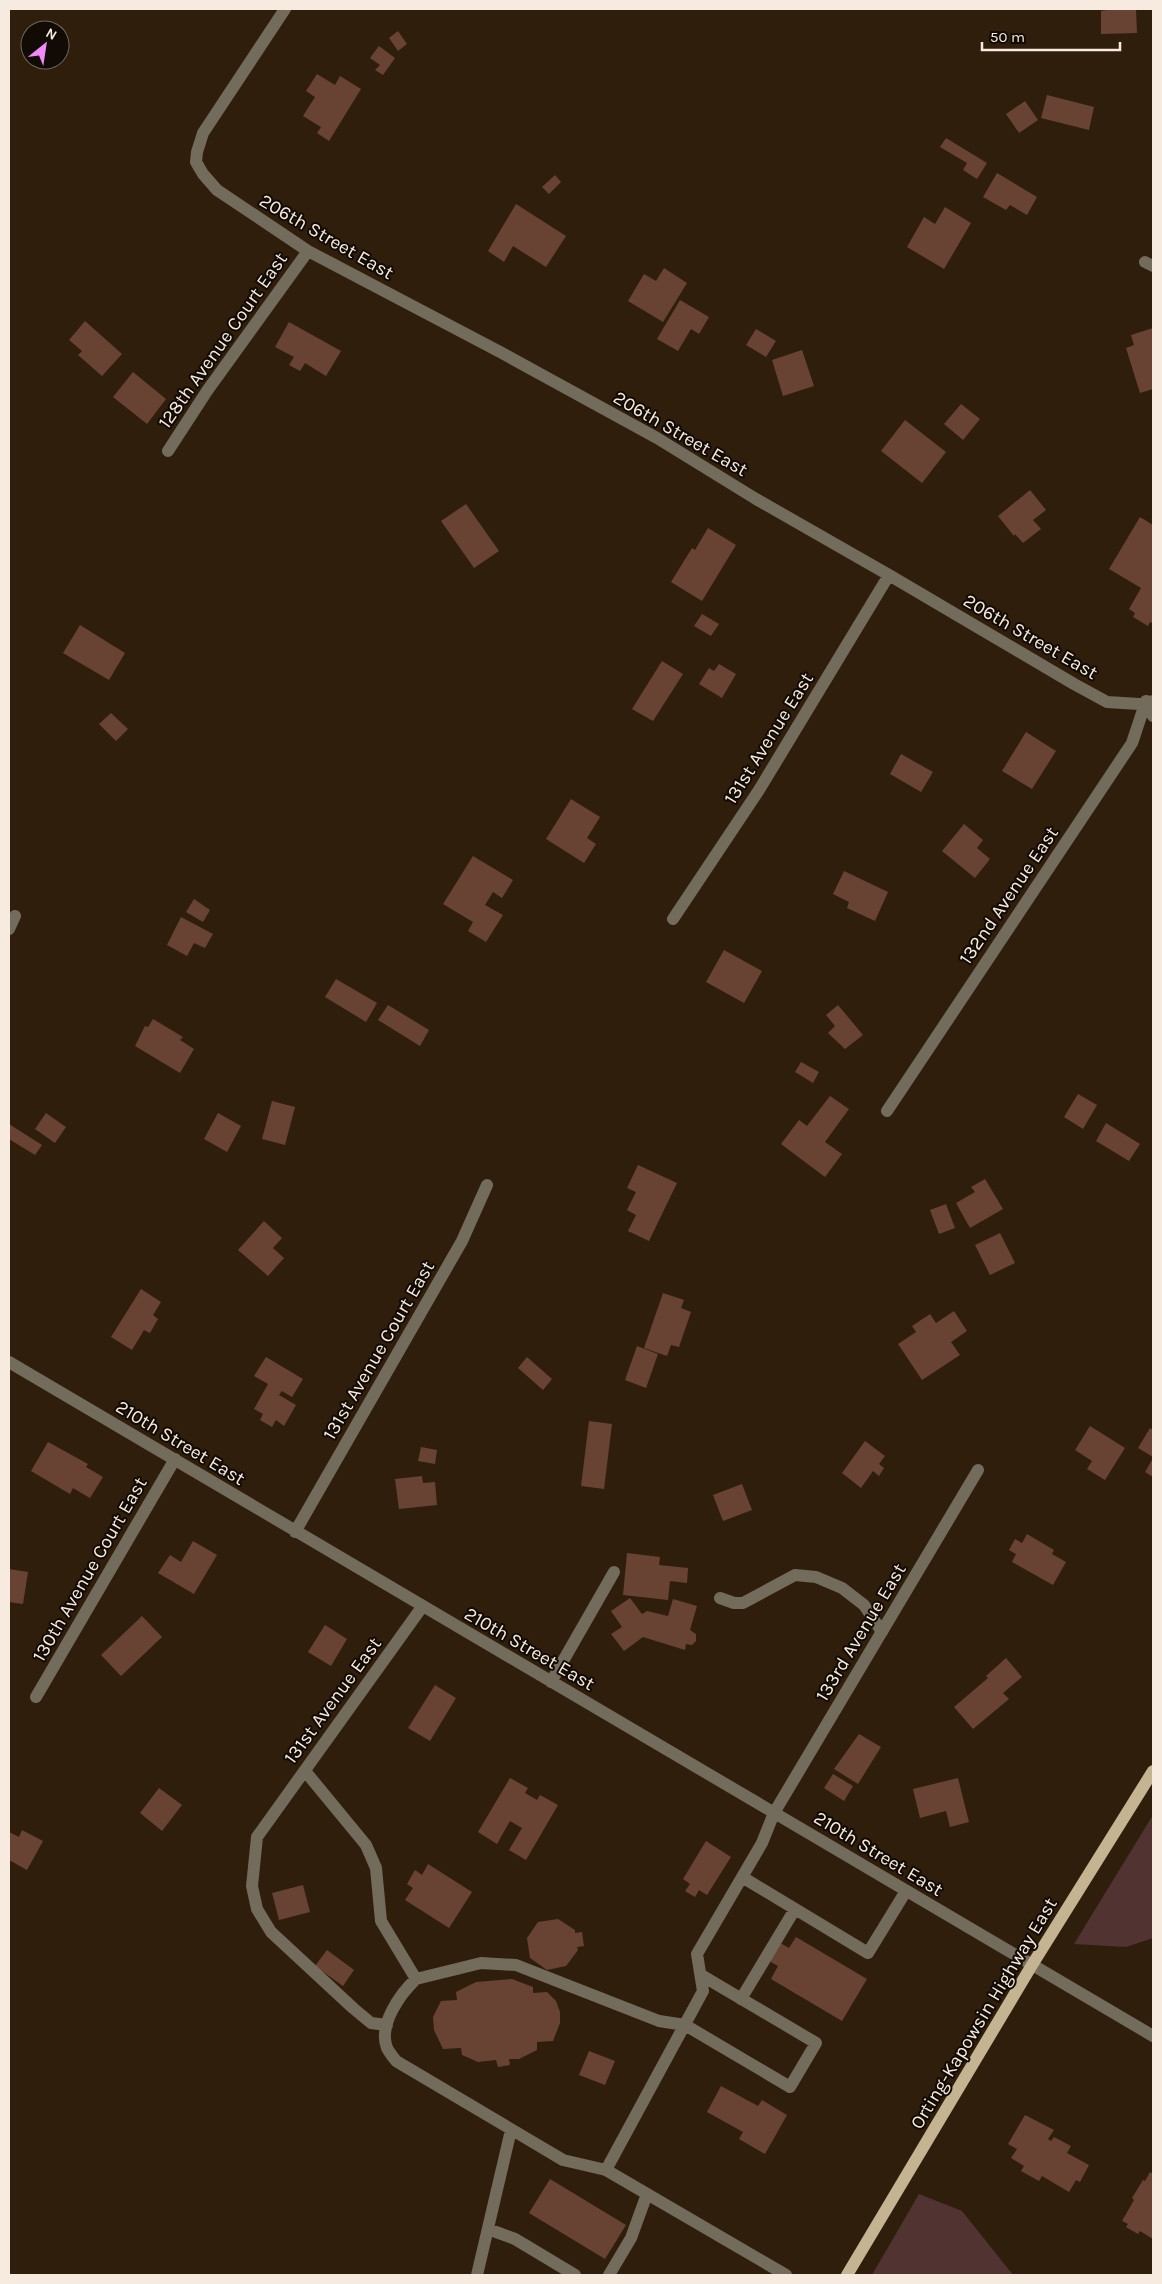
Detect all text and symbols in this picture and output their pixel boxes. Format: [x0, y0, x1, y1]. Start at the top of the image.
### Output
north arrow [20, 20, 70, 70]
scale bar [982, 20, 1120, 52]
text: N [43, 24, 60, 44]
text: 50 m [990, 28, 1025, 46]
street label: 206th Street East [256, 190, 397, 284]
street label: 128th Avenue Court East [154, 248, 292, 433]
street label: 206th Street East [610, 387, 751, 481]
street label: 206th Street East [960, 590, 1101, 684]
street label: 131st Avenue East [720, 669, 818, 808]
street label: 132nd Avenue East [955, 823, 1063, 968]
street label: 131st Avenue Court East [319, 1257, 439, 1444]
street label: 210th Street East [112, 1396, 249, 1490]
street label: 130th Avenue Court East [28, 1473, 152, 1666]
street label: 133rd Avenue East [811, 1560, 911, 1705]
street label: 210th Street East [461, 1603, 598, 1695]
street label: 131st Avenue East [280, 1633, 386, 1768]
street label: 210th Street East [810, 1807, 947, 1901]
street label: Orting-Kapowsin Highway East [906, 1894, 1062, 2133]

